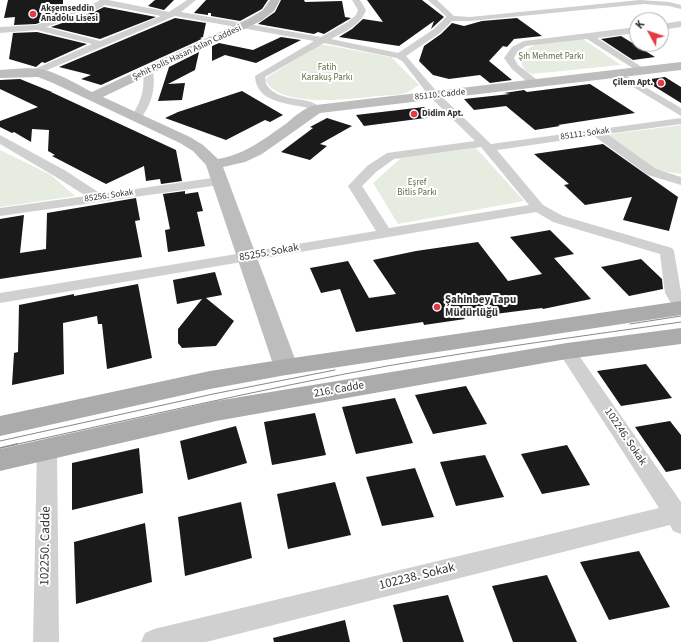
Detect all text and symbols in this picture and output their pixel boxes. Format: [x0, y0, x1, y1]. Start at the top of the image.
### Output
place label: Akşemseddin Anadolu Lisesi [41, 4, 98, 25]
marker: Akşemseddin Anadolu Lisesi [28, 9, 38, 19]
north arrow [629, 12, 669, 52]
text: K [632, 17, 648, 32]
street label: Şehit Polis Hasan Aslan Caddesi [131, 23, 243, 83]
park label: Şıh Mehmet Parkı [518, 52, 584, 62]
park label: Fatih Karakuş Parkı [301, 63, 353, 84]
place label: Çilem Apt. [612, 78, 653, 88]
marker: Çilem Apt. [656, 78, 666, 88]
street label: 85110. Cadde [414, 87, 466, 103]
marker: Didim Apt. [409, 109, 419, 119]
place label: Didim Apt. [422, 109, 463, 119]
street label: 85111. Sokak [560, 125, 610, 143]
park label: Eşref Bitlis Parkı [397, 178, 437, 199]
street label: 85256. Sokak [84, 187, 134, 205]
street label: 85255. Sokak [238, 241, 300, 265]
place label: Şahinbey Tapu Müdürlüğü [445, 294, 516, 320]
marker: Şahinbey Tapu Müdürlüğü [432, 302, 442, 312]
street label: 216. Cadde [313, 379, 365, 401]
street label: 102246. Sokak [601, 406, 649, 468]
street label: 102250. Cadde [38, 506, 54, 586]
street label: 102238. Sokak [377, 560, 457, 594]

